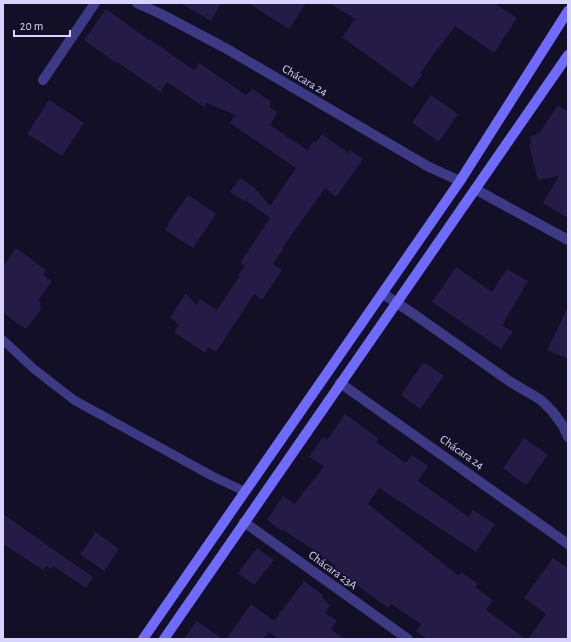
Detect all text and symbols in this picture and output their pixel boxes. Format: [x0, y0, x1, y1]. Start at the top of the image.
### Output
scale bar [14, 12, 70, 38]
text: 20 m [20, 20, 43, 32]
street label: Chácara 24 [280, 62, 330, 98]
street label: Chácara 24 [438, 433, 486, 472]
street label: Chácara 23A [307, 549, 359, 592]

